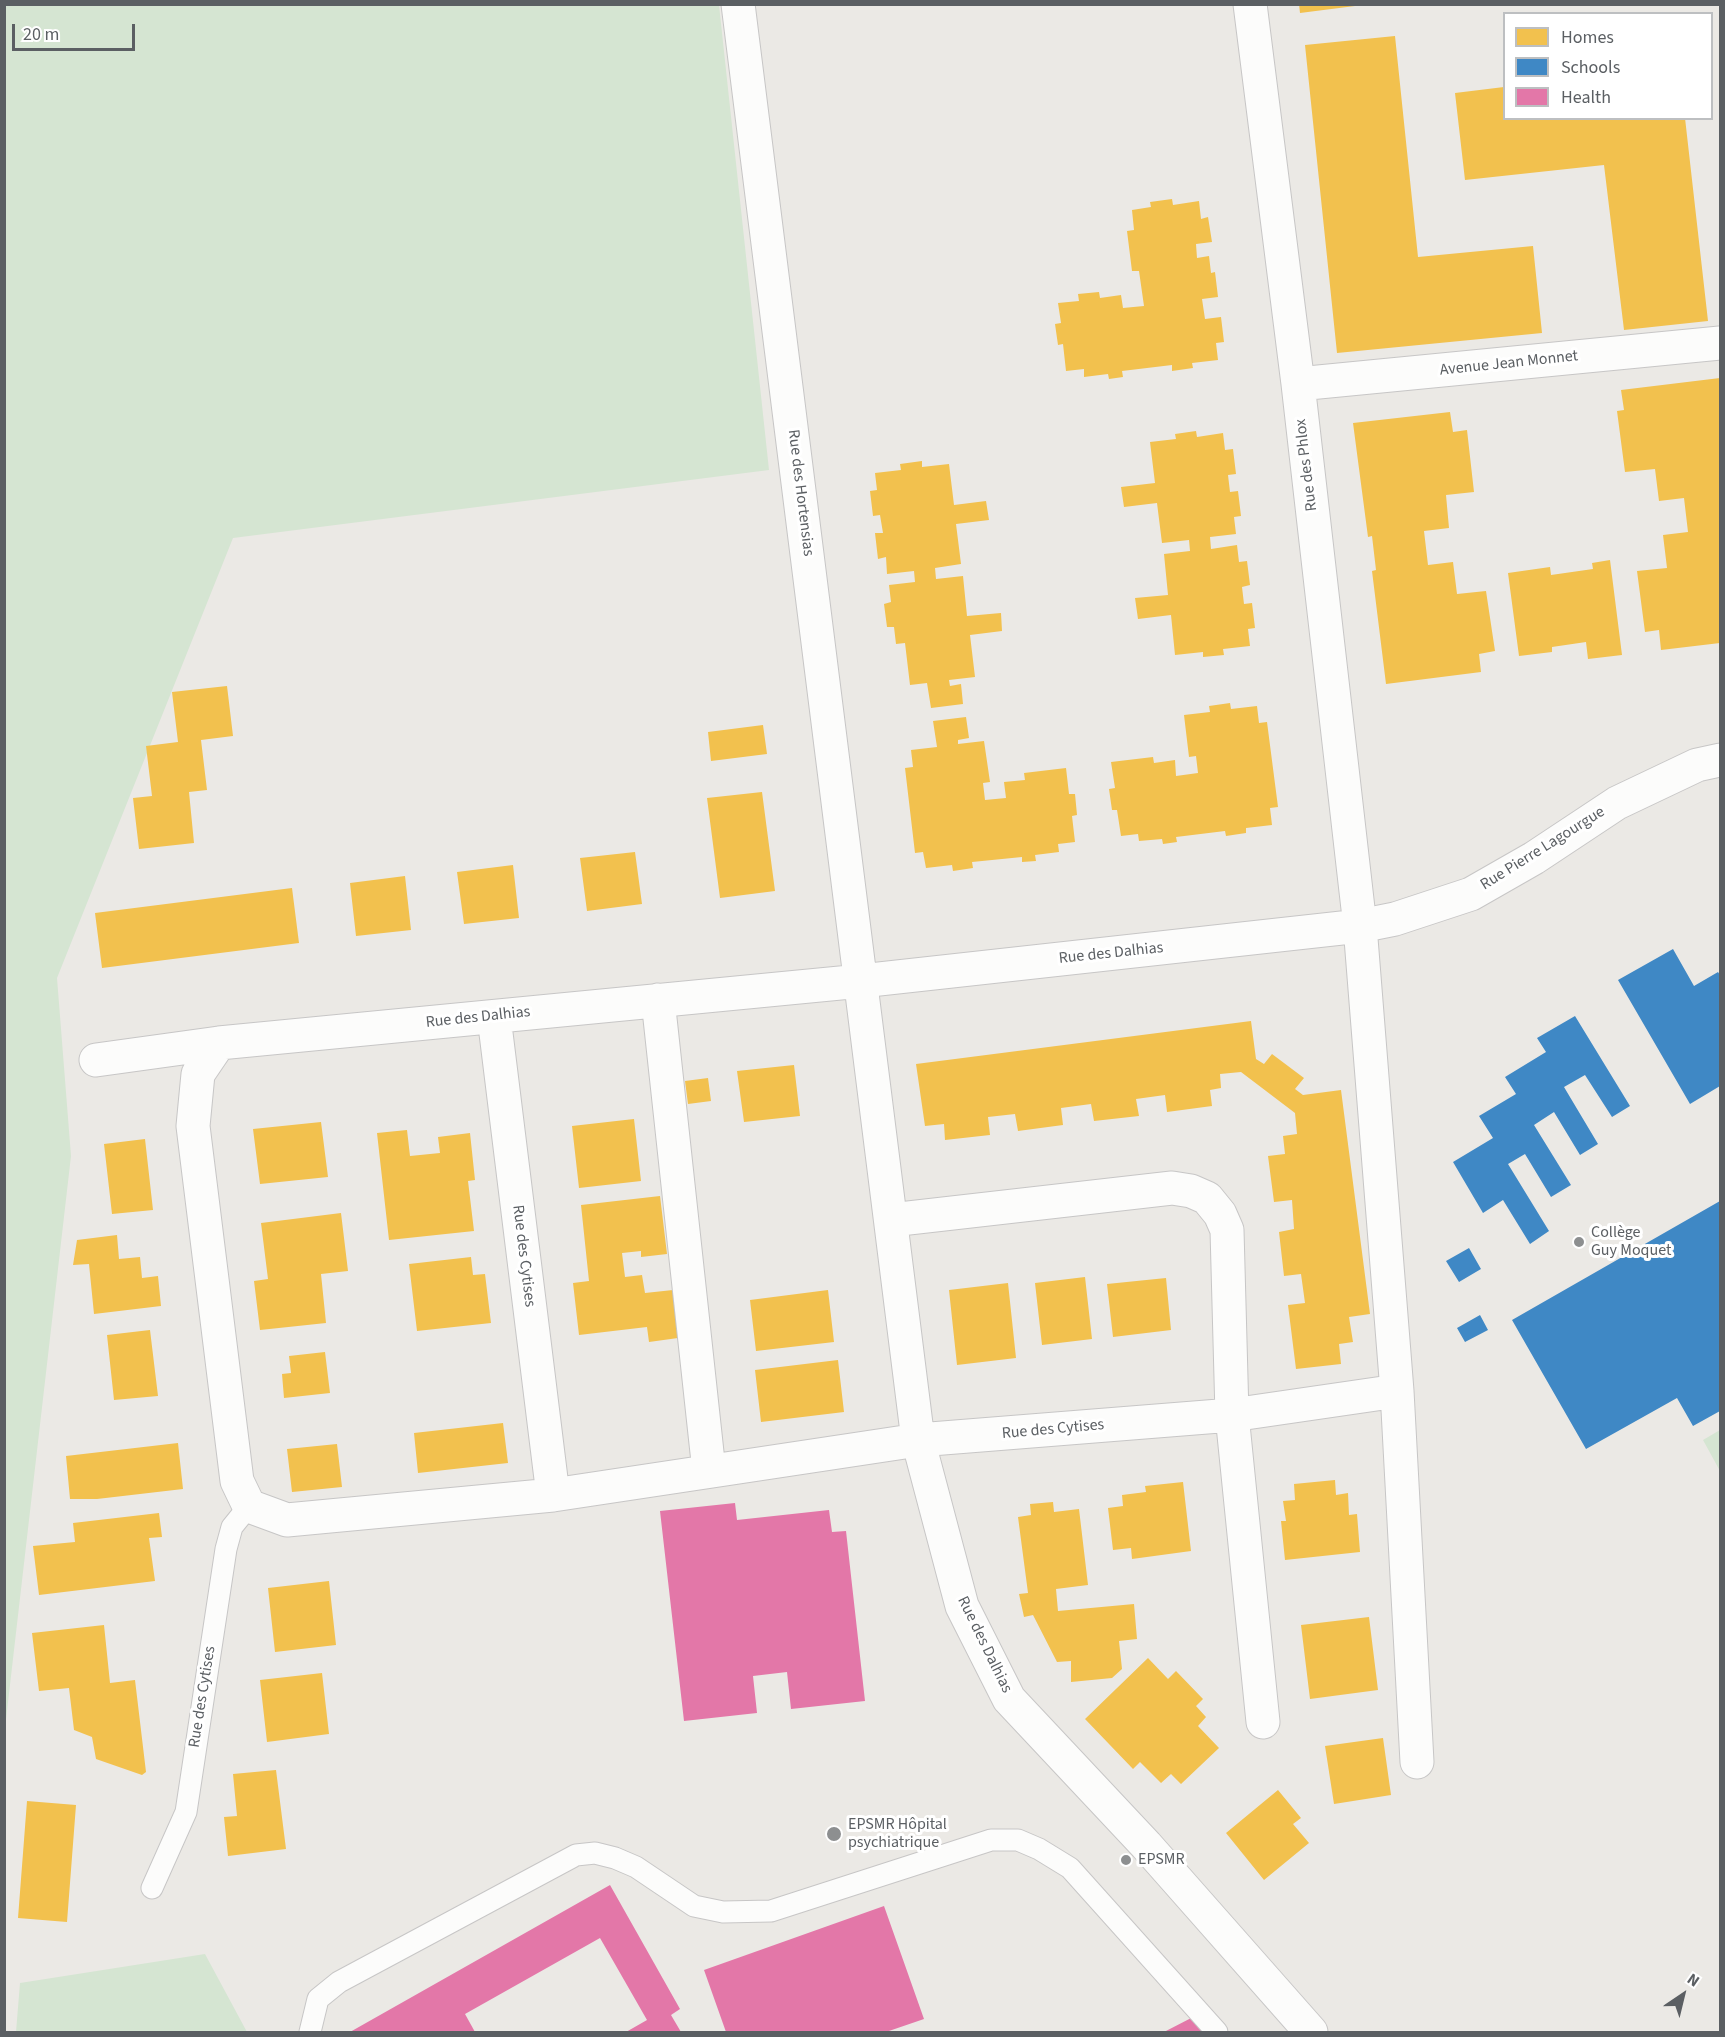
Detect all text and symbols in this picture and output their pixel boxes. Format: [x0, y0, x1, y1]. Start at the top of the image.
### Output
scale bar [15, 12, 138, 50]
legend [1503, 12, 1713, 120]
text: 20 m [23, 22, 59, 47]
text: Homes [1561, 25, 1614, 50]
text: Schools [1561, 55, 1620, 80]
text: Health [1561, 85, 1611, 110]
street label: Avenue Jean Monnet [1439, 347, 1579, 381]
street label: Rue des Phlox [1292, 418, 1322, 512]
street label: Rue des Hortensias [783, 429, 817, 557]
street label: Rue Pierre Lagourgue [1477, 803, 1609, 895]
street label: Rue des Dalhias [1058, 939, 1164, 969]
street label: Rue des Dalhias [425, 1003, 531, 1033]
street label: Rue des Cytises [507, 1204, 539, 1308]
place label: Collège Guy Moquet [1591, 1223, 1671, 1261]
marker: Collège Guy Moquet [1572, 1235, 1586, 1249]
street label: Rue des Cytises [1001, 1416, 1105, 1444]
street label: Rue des Dalhias [952, 1594, 1016, 1696]
street label: Rue des Cytises [185, 1645, 221, 1749]
place label: EPSMR Hôpital psychiatrique [848, 1815, 947, 1853]
marker: EPSMR Hôpital psychiatrique [825, 1825, 843, 1843]
place label: EPSMR [1138, 1850, 1185, 1870]
marker: EPSMR [1119, 1853, 1133, 1867]
north arrow [1653, 1965, 1713, 2025]
text: N [1683, 1968, 1704, 1992]

